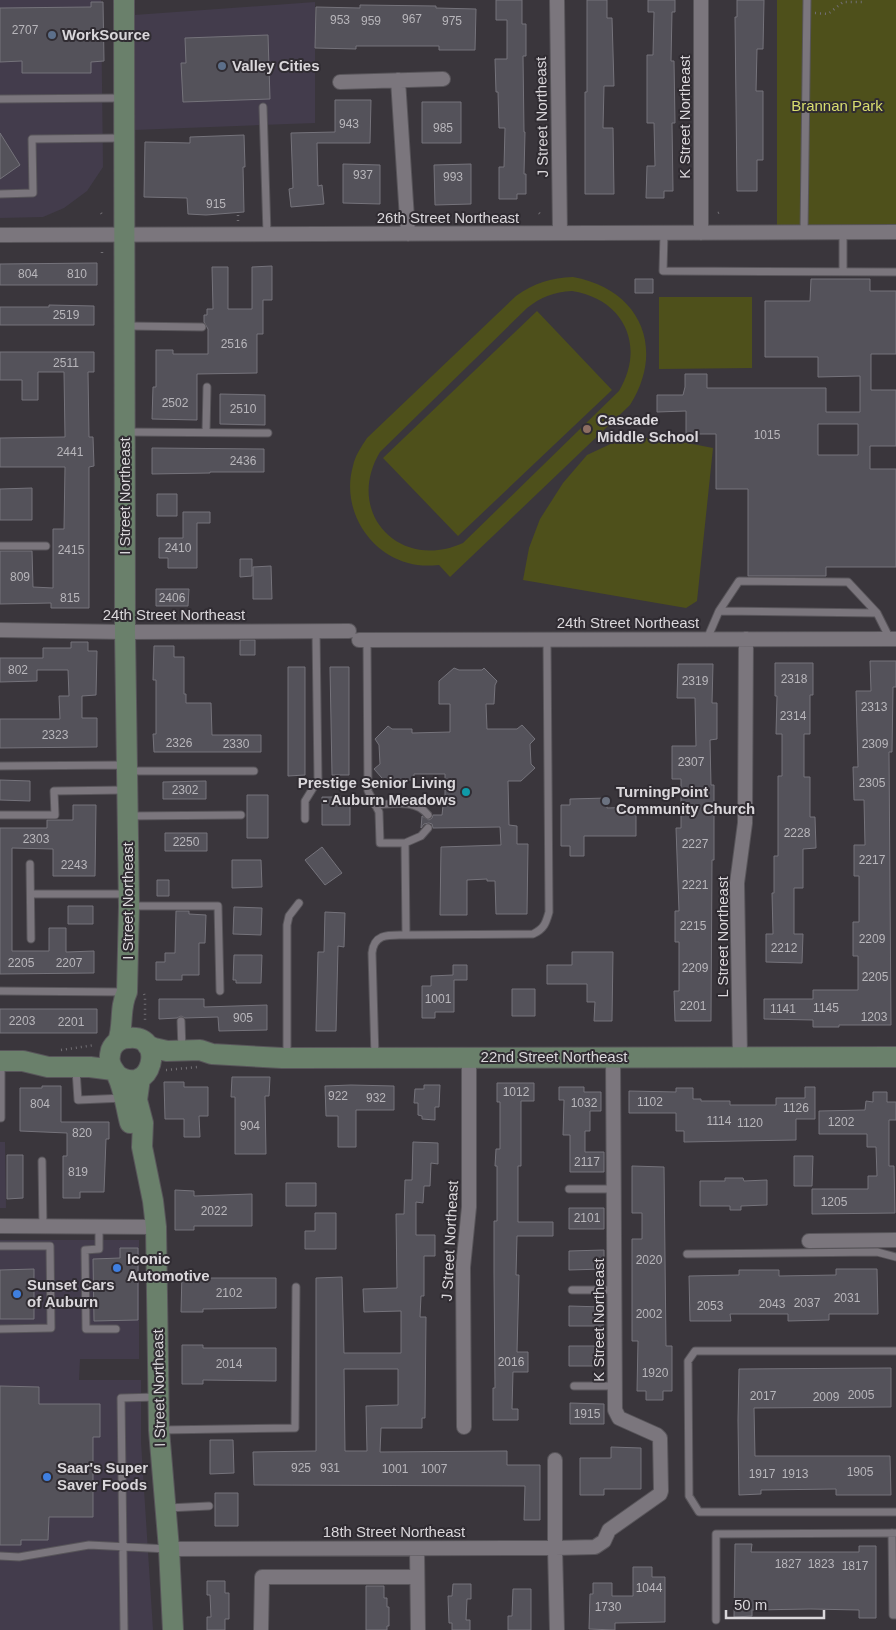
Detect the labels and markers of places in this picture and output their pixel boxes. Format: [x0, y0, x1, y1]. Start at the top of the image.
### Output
place label: WorkSource [62, 26, 150, 43]
marker: WorkSource [46, 29, 58, 41]
place label: Valley Cities [232, 57, 320, 74]
marker: Valley Cities [216, 60, 228, 72]
place label: Cascade Middle School [597, 411, 699, 445]
marker: Cascade Middle School [581, 423, 593, 435]
place label: Prestige Senior Living - Auburn Meadows [298, 774, 456, 808]
place label: TurningPoint Community Church [616, 783, 755, 817]
marker: Prestige Senior Living - Auburn Meadows [460, 786, 472, 798]
marker: TurningPoint Community Church [600, 795, 612, 807]
place label: Iconic Automotive [127, 1250, 210, 1284]
marker: Iconic Automotive [111, 1262, 123, 1274]
place label: Sunset Cars of Auburn [27, 1276, 115, 1310]
marker: Sunset Cars of Auburn [11, 1288, 23, 1300]
place label: Saar's Super Saver Foods [57, 1459, 148, 1493]
marker: Saar's Super Saver Foods [41, 1471, 53, 1483]

